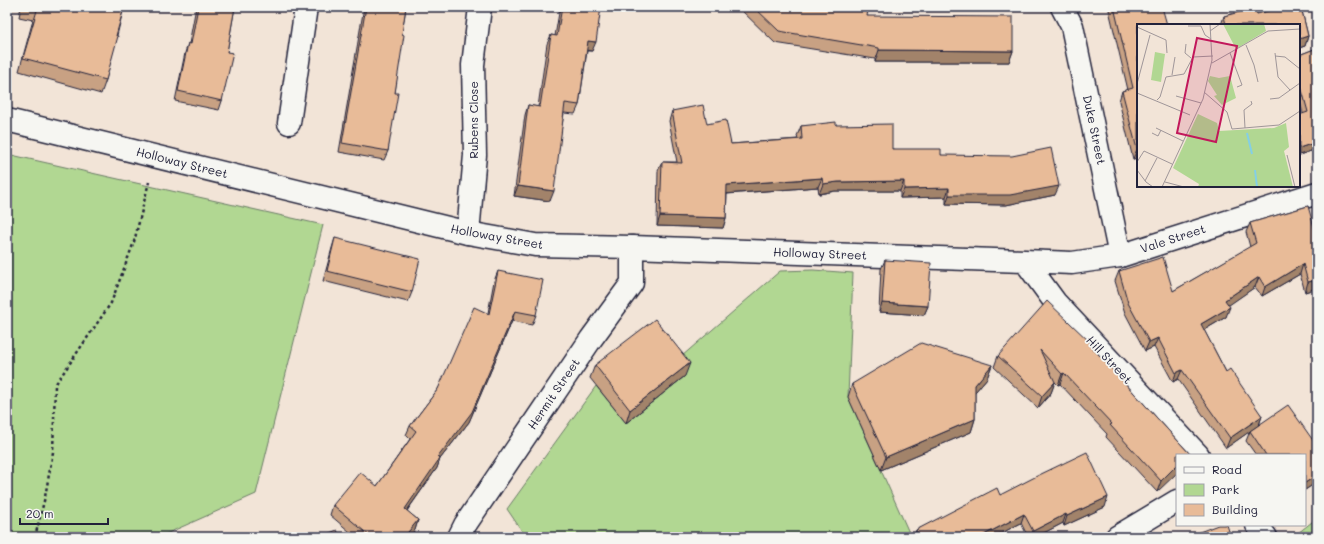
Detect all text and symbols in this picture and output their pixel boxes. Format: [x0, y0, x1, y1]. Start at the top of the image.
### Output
inset map [1137, 24, 1300, 187]
street label: Rubens Close [465, 81, 481, 159]
street label: Duke Street [1080, 94, 1110, 166]
street label: Holloway Street [135, 143, 230, 181]
street label: Holloway Street [450, 220, 545, 252]
street label: Vale Street [1138, 220, 1207, 256]
street label: Holloway Street [773, 243, 867, 263]
street label: Hill Street [1083, 332, 1136, 387]
street label: Hermit Street [523, 355, 583, 432]
legend [1176, 454, 1306, 526]
text: Road [1212, 461, 1242, 477]
text: Park [1212, 481, 1239, 497]
scale bar [20, 500, 108, 526]
text: Building [1212, 501, 1258, 517]
text: 20 m [26, 505, 54, 521]

